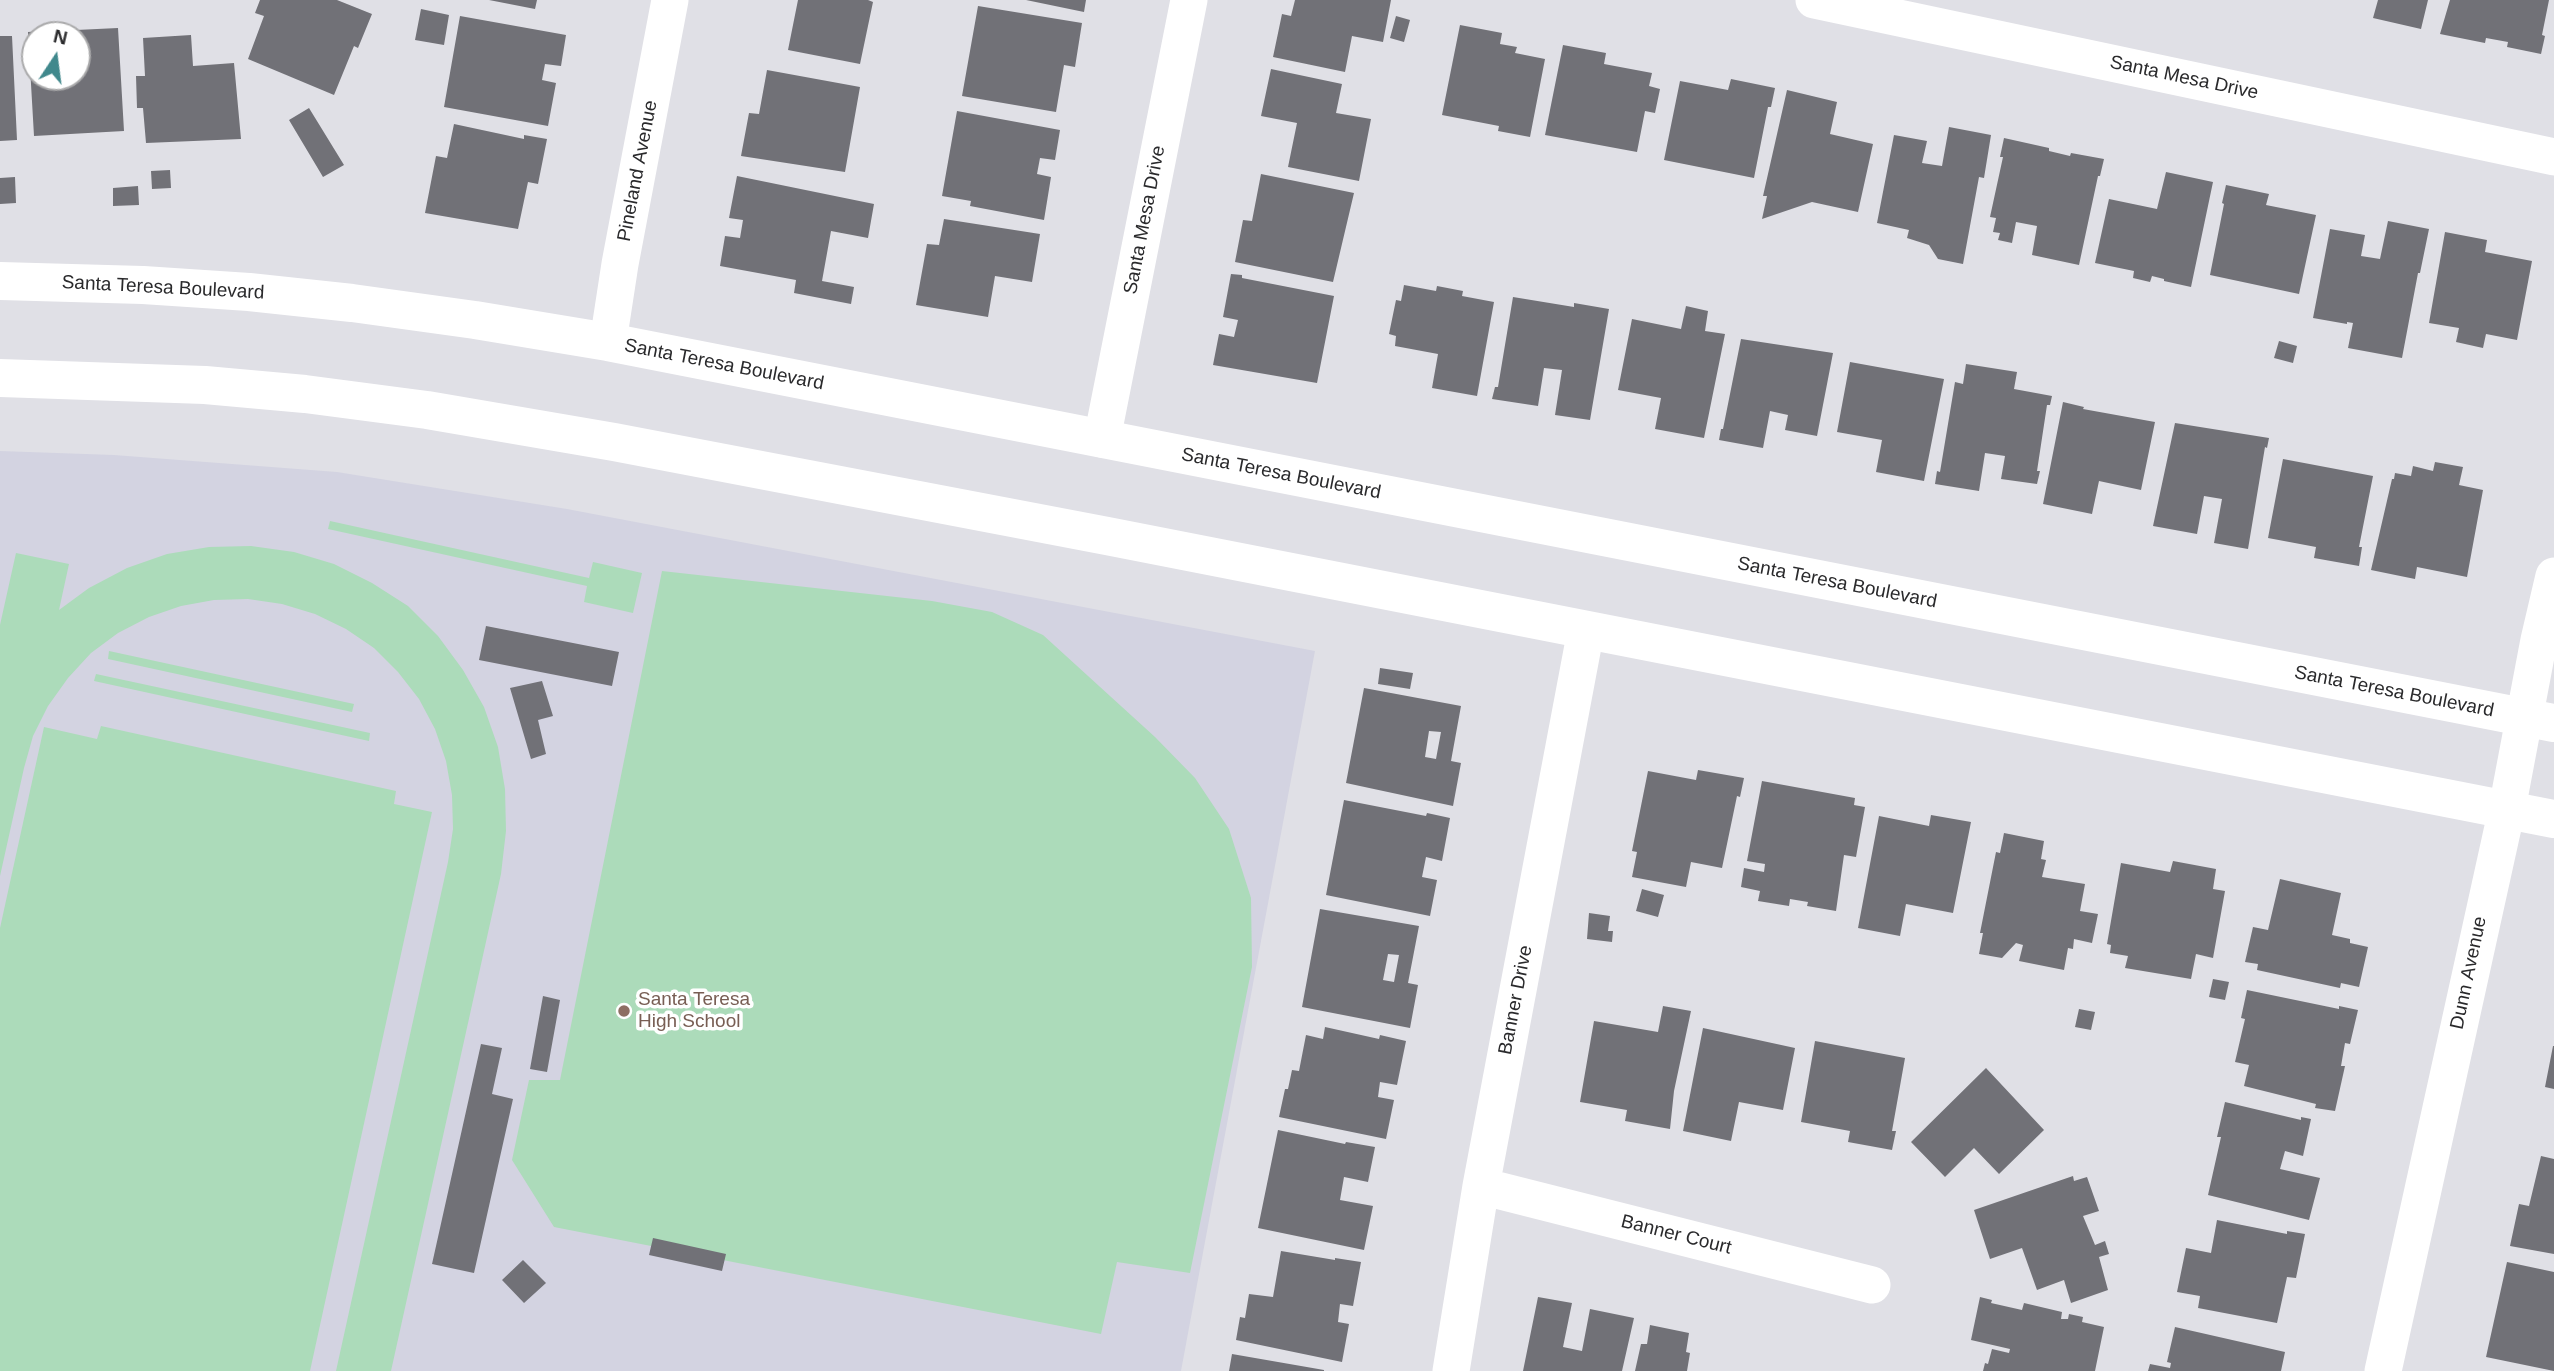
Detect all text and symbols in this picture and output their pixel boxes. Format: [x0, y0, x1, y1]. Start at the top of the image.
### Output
north arrow [21, 21, 91, 91]
text: N [51, 25, 69, 49]
street label: Santa Mesa Drive [2108, 51, 2260, 105]
street label: Pineland Avenue [613, 98, 663, 244]
street label: Santa Mesa Drive [1119, 144, 1171, 296]
street label: Santa Teresa Boulevard [61, 271, 265, 305]
street label: Santa Teresa Boulevard [622, 334, 826, 396]
street label: Santa Teresa Boulevard [1179, 443, 1383, 505]
street label: Santa Teresa Boulevard [1735, 552, 1939, 614]
street label: Santa Teresa Boulevard [2292, 661, 2496, 723]
street label: Dunn Avenue [2446, 914, 2492, 1032]
street label: Banner Drive [1494, 943, 1538, 1057]
place label: Santa Teresa High School [638, 989, 750, 1033]
marker: Santa Teresa High School [616, 1003, 632, 1019]
street label: Banner Court [1618, 1210, 1734, 1260]

